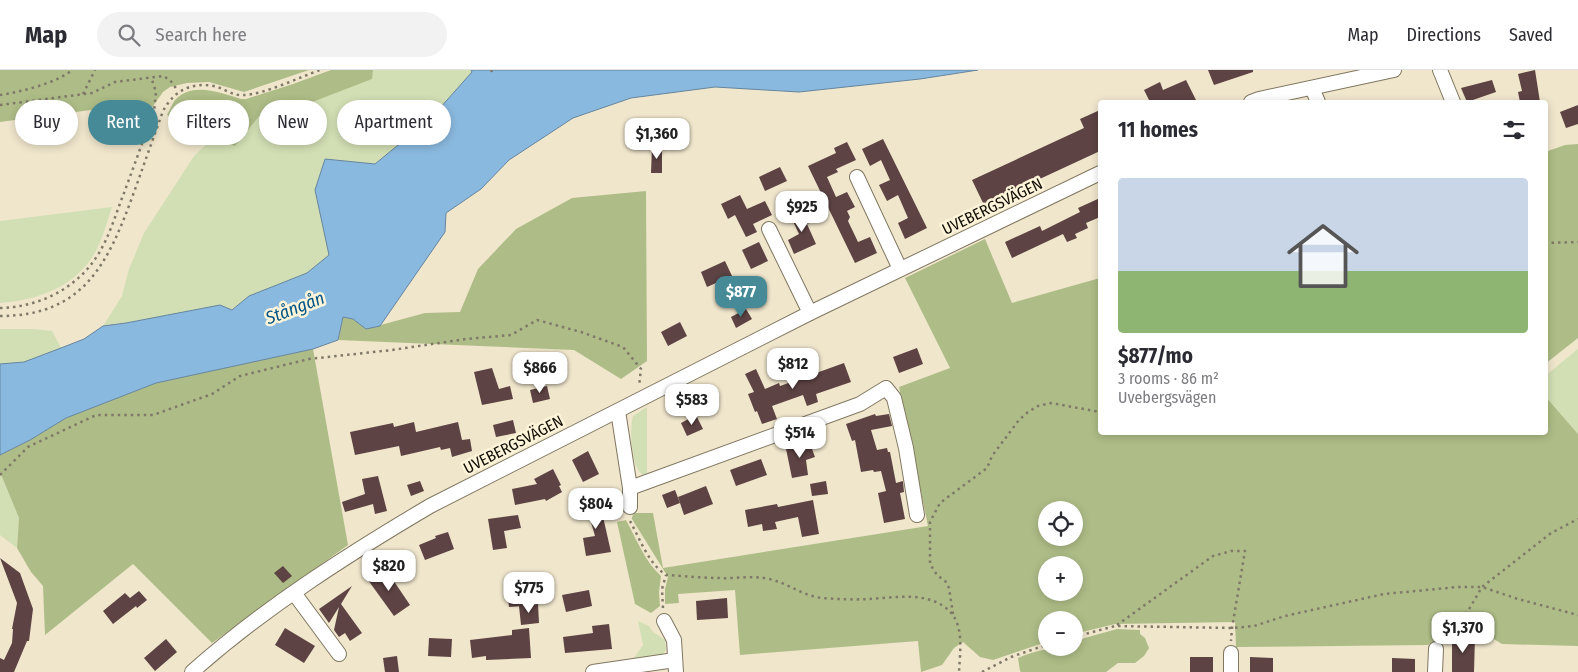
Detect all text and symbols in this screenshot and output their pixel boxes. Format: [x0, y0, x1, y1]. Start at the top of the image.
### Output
search box [97, 12, 447, 57]
text: Map [25, 21, 67, 49]
icon: search [115, 21, 143, 49]
text: Search here [155, 23, 247, 46]
text: Map [1347, 24, 1379, 46]
text: Directions [1407, 24, 1481, 46]
text: Saved [1509, 24, 1553, 46]
chip: Buy [15, 100, 78, 145]
chip: Rent [88, 100, 158, 145]
chip: Filters [168, 100, 249, 145]
chip: New [259, 100, 327, 145]
chip: Apartment [337, 100, 451, 145]
icon: filters [1500, 116, 1528, 144]
text: 11 homes [1118, 117, 1198, 143]
pin: $1,360 [616, 118, 698, 160]
text: $1,360 [636, 124, 678, 143]
street label: UVEBERGSVÄGEN [939, 174, 1045, 239]
pin: $925 [772, 190, 832, 233]
text: $925 [786, 197, 818, 216]
icon: home [1278, 211, 1368, 301]
pin: $877 [711, 276, 771, 318]
text: $877 [726, 282, 756, 301]
water label: Stångån [262, 287, 328, 330]
text: $877/mo [1118, 343, 1193, 369]
pin: $812 [763, 348, 823, 390]
pin: $866 [510, 352, 570, 394]
text: $812 [778, 354, 808, 373]
text: $866 [523, 358, 557, 377]
text: 3 rooms · 86 m² [1118, 369, 1219, 388]
pin: $583 [662, 384, 722, 426]
text: Uvebergsvägen [1118, 388, 1216, 407]
text: $583 [676, 390, 708, 409]
street label: UVEBERGSVÄGEN [460, 411, 566, 478]
pin: $514 [770, 416, 830, 459]
text: $514 [785, 423, 815, 442]
pin: $804 [566, 488, 626, 530]
text: $804 [579, 494, 613, 513]
map controls [1038, 501, 1083, 656]
button: locate [1038, 501, 1083, 546]
pin: $820 [359, 550, 419, 592]
text: $820 [373, 556, 405, 575]
button: + [1038, 556, 1083, 601]
pin: $775 [499, 572, 559, 614]
text: $775 [514, 578, 544, 597]
button: − [1038, 611, 1083, 656]
pin: $1,370 [1422, 612, 1504, 654]
text: $1,370 [1443, 618, 1483, 637]

